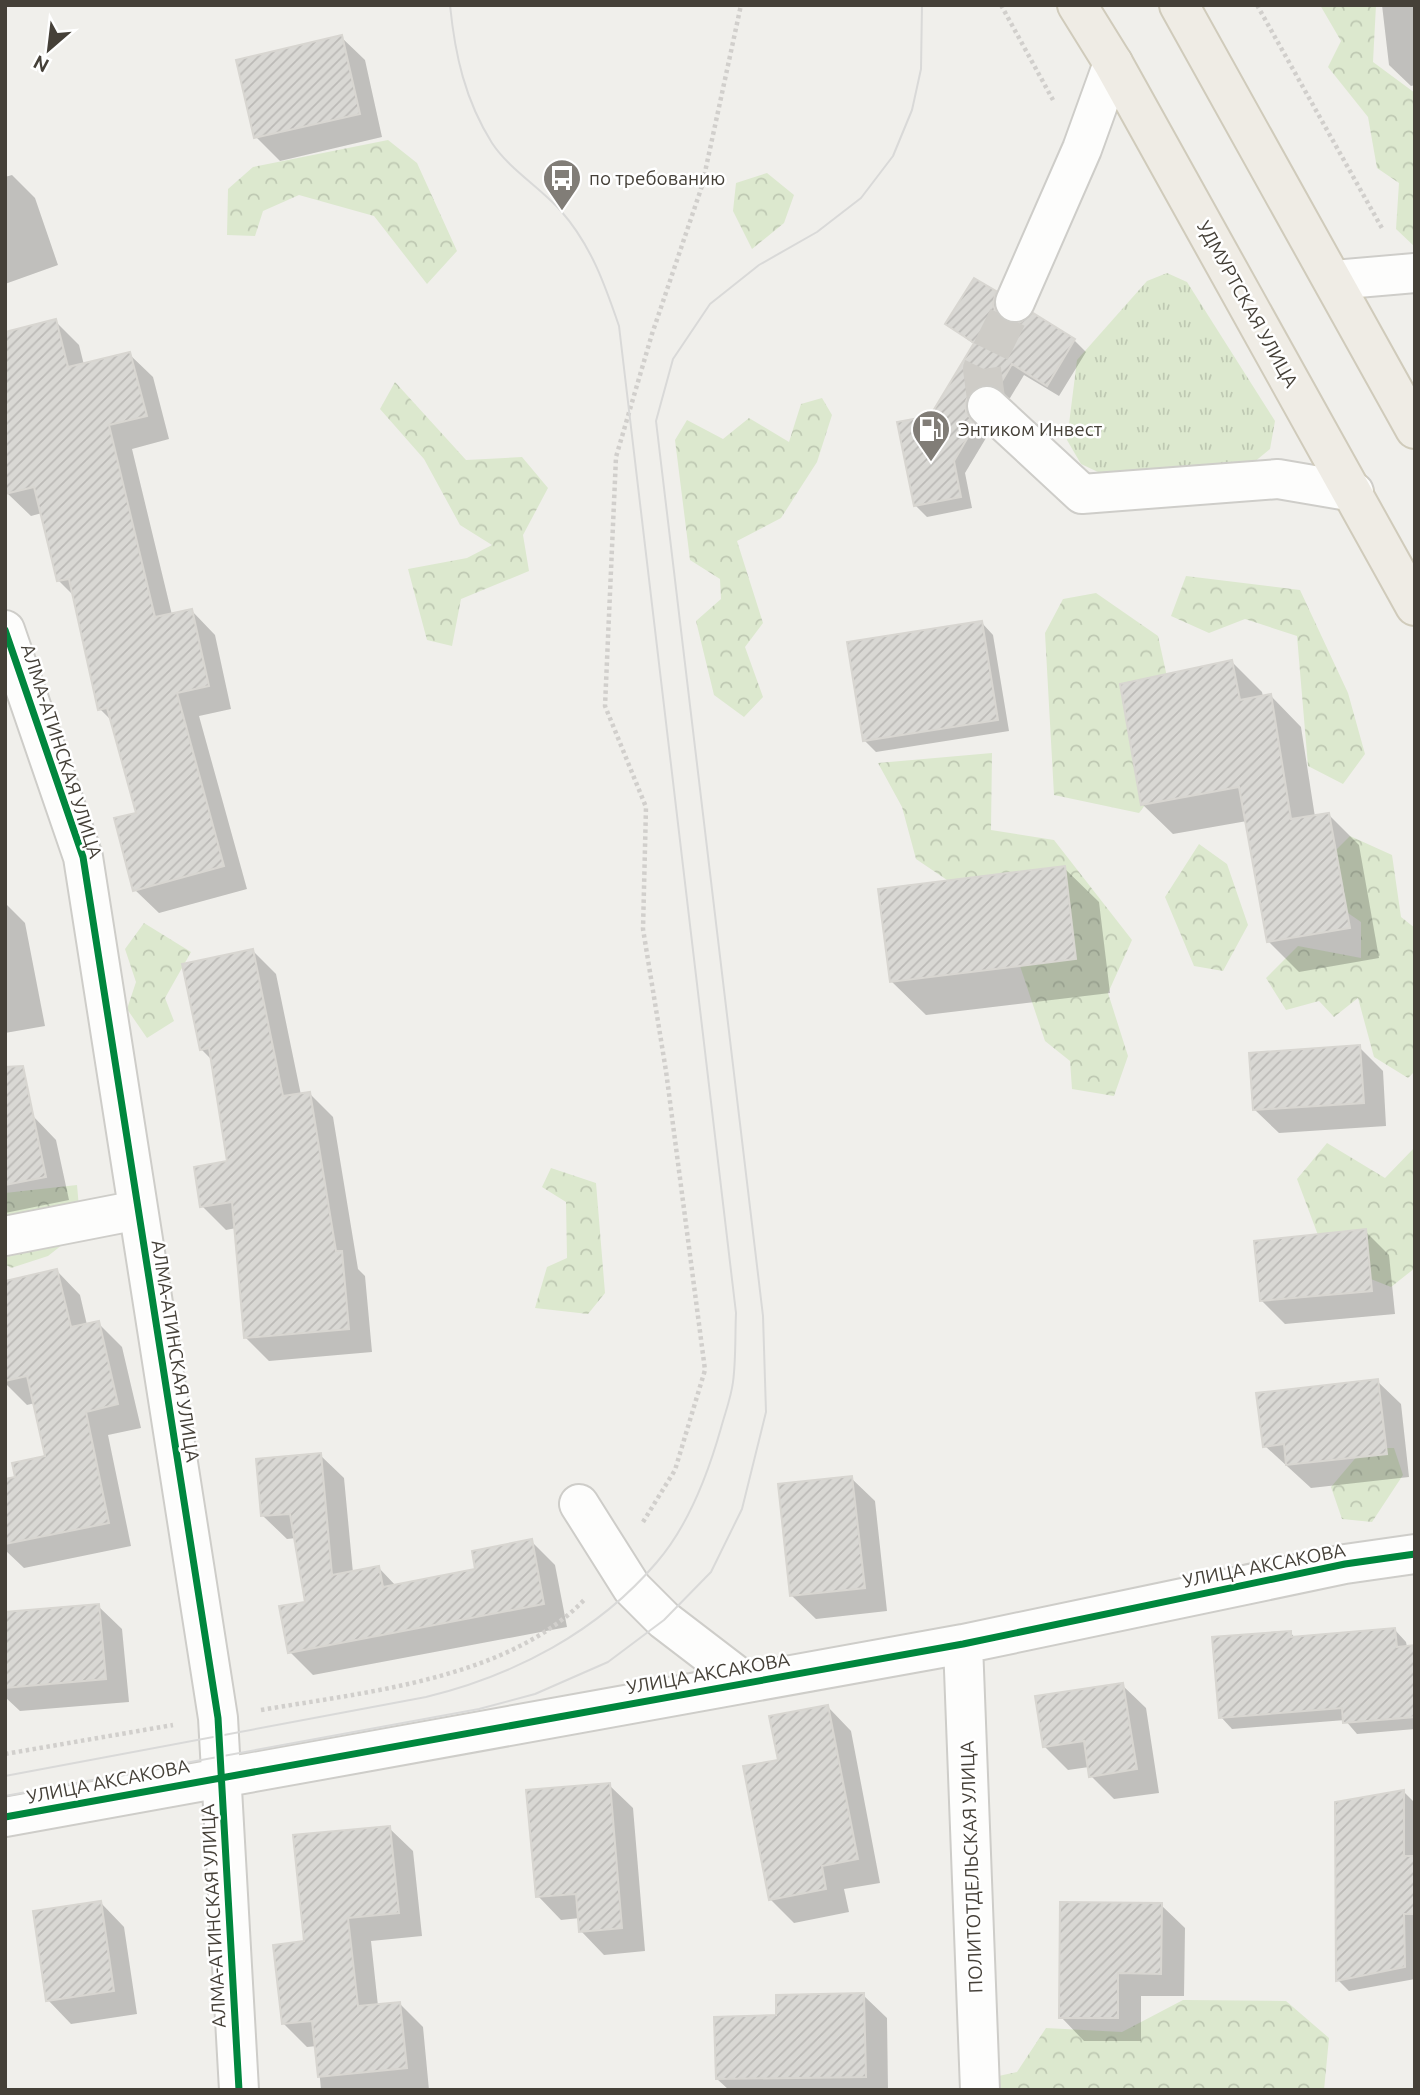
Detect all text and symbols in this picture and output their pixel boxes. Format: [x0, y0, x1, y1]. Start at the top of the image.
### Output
north arrow [14, 14, 84, 84]
text: N [30, 51, 52, 77]
bus stop icon: по требованию [541, 157, 583, 212]
place label: по требованию [589, 167, 725, 189]
street label: УДМУРТСКАЯ УЛИЦА [1193, 217, 1303, 392]
fuel station icon: Энтиком Инвест [910, 408, 952, 463]
place label: Энтиком Инвест [958, 418, 1103, 440]
street label: АЛМА-АТИНСКАЯ УЛИЦА [17, 641, 107, 862]
street label: АЛМА-АТИНСКАЯ УЛИЦА [148, 1239, 205, 1464]
street label: УЛИЦА АКСАКОВА [1181, 1538, 1348, 1592]
street label: УЛИЦА АКСАКОВА [625, 1648, 792, 1698]
street label: ПОЛИТОТДЕЛЬСКАЯ УЛИЦА [956, 1740, 986, 1994]
street label: УЛИЦА АКСАКОВА [25, 1754, 192, 1808]
street label: АЛМА-АТИНСКАЯ УЛИЦА [196, 1803, 230, 2029]

